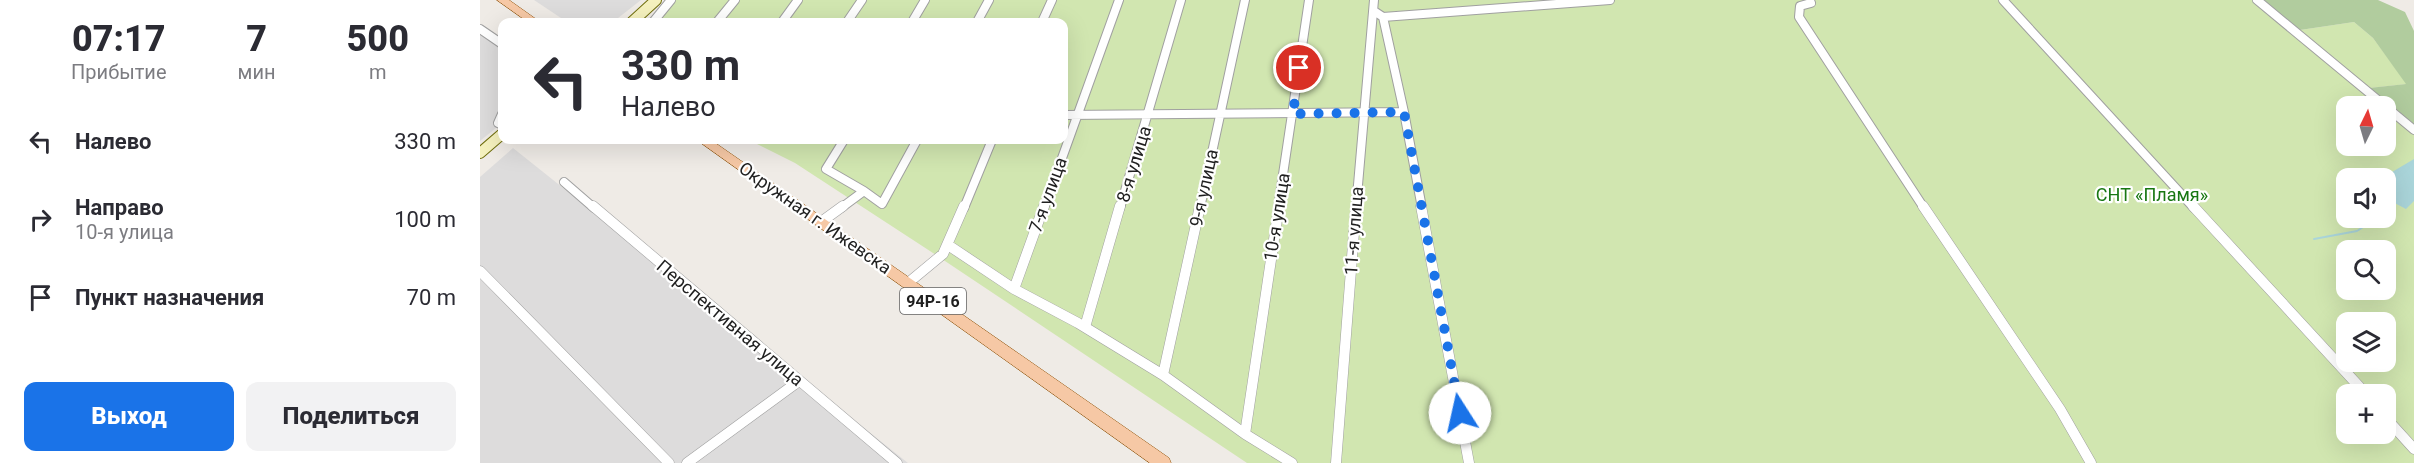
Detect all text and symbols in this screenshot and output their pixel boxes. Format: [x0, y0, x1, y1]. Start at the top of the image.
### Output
text: 07:17 [72, 18, 166, 60]
text: 7 [246, 18, 267, 60]
text: 500 [347, 18, 409, 60]
text: 330 m [621, 41, 740, 90]
icon: left [522, 42, 600, 120]
pin [1273, 42, 1324, 93]
icon: arrive [1282, 51, 1315, 84]
text: Прибытие [71, 60, 167, 84]
text: мин [238, 60, 276, 84]
text: m [369, 60, 387, 84]
text: Налево [621, 91, 716, 123]
north arrow [2336, 96, 2396, 156]
map controls [2336, 96, 2396, 444]
street label: 8-я улица [1112, 123, 1155, 205]
icon: left [24, 125, 57, 158]
text: Налево [75, 129, 152, 154]
text: 330 m [394, 129, 456, 154]
street label: 9-я улица [1185, 147, 1222, 229]
street label: 7-я улица [1024, 154, 1071, 235]
street label: Окружная г. Ижевска [735, 157, 895, 278]
button: sound [2336, 168, 2396, 228]
street label: 10-я улица [1259, 171, 1294, 263]
park label: СНТ «Пламя» [2096, 184, 2208, 205]
street label: 11-я улица [1340, 186, 1367, 276]
text: Направо [75, 195, 164, 220]
icon: right [24, 203, 57, 236]
text: 100 m [394, 207, 456, 232]
text: 10-я улица [75, 220, 174, 244]
button: search [2336, 240, 2396, 300]
street label: Перспективная улица [653, 255, 808, 390]
icon: arrive [24, 281, 57, 314]
text: Пункт назначения [75, 285, 264, 310]
text: 70 m [407, 285, 456, 310]
road number: 94Р-16 [900, 288, 966, 314]
button: layers [2336, 312, 2396, 372]
position arrow [1428, 381, 1492, 445]
button: Выход [24, 382, 234, 451]
button: Поделиться [246, 382, 456, 451]
button: + [2336, 384, 2396, 444]

